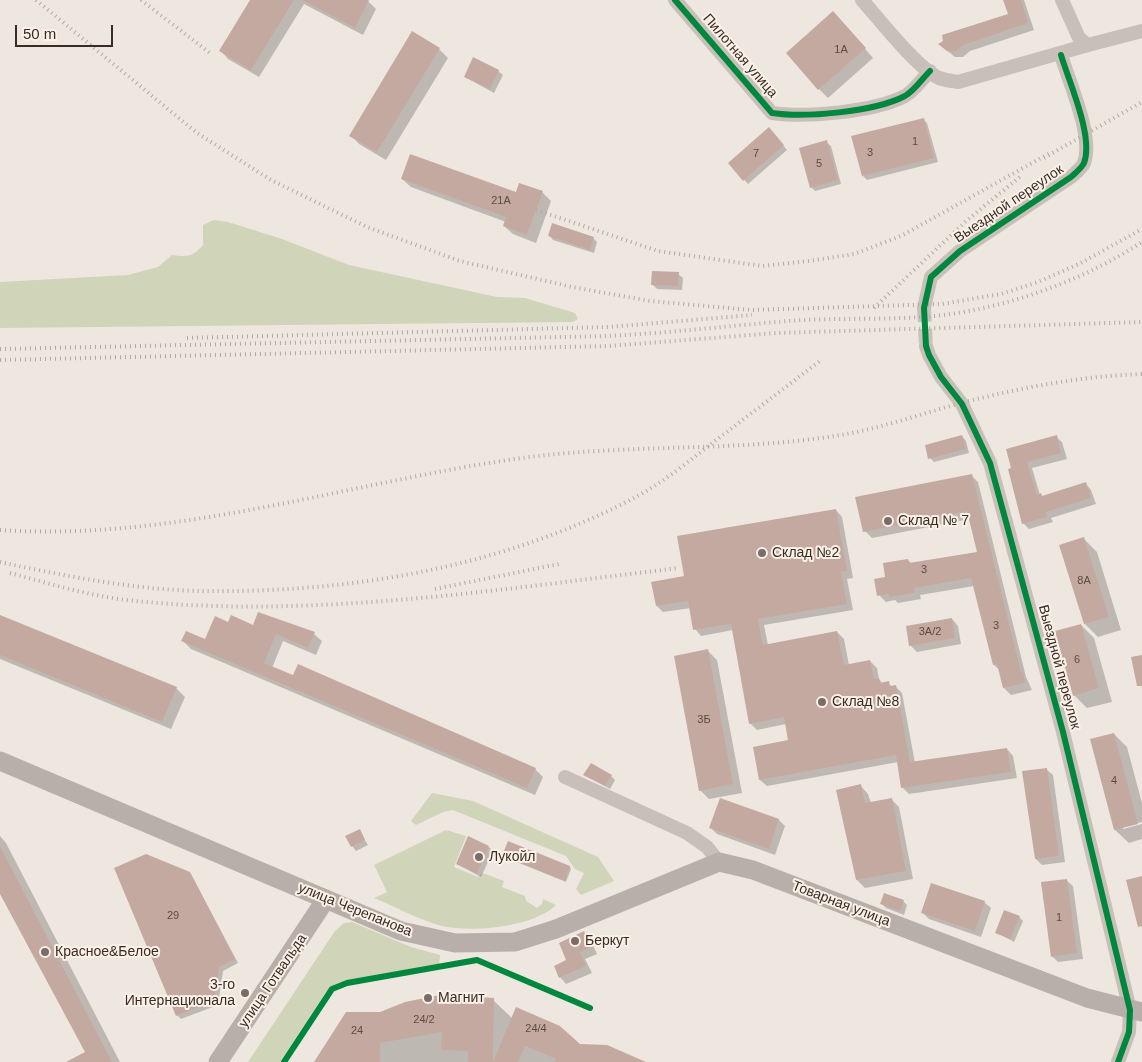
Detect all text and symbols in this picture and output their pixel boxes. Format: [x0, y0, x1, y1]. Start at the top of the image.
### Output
street label: Пилотная улица [699, 11, 781, 101]
scale bar [18, 15, 115, 47]
text: 50 m [23, 25, 56, 42]
house number: 1А [834, 43, 848, 57]
house number: 1 [912, 135, 918, 149]
house number: 3 [867, 146, 873, 160]
house number: 7 [753, 147, 759, 161]
house number: 5 [816, 157, 822, 171]
street label: Выездной переулок [951, 161, 1067, 247]
house number: 21А [491, 194, 511, 208]
place label: Склад № 7 [898, 513, 969, 529]
marker: Склад № 7 [882, 515, 894, 527]
place label: Склад №2 [772, 545, 839, 561]
marker: Склад №2 [756, 547, 768, 559]
house number: 3 [921, 563, 927, 577]
house number: 8А [1077, 574, 1091, 588]
street label: Выездной переулок [1034, 603, 1084, 731]
house number: 3 [993, 619, 999, 633]
house number: 3А/2 [919, 625, 941, 639]
house number: 6 [1074, 653, 1080, 667]
place label: Склад №8 [832, 694, 899, 710]
marker: Склад №8 [816, 696, 828, 708]
house number: 3Б [697, 713, 711, 727]
house number: 4 [1111, 774, 1117, 788]
place label: Лукойл [489, 849, 535, 865]
marker: Лукойл [473, 851, 485, 863]
street label: Товарная улица [790, 878, 892, 930]
street label: улица Черепанова [296, 880, 414, 940]
house number: 29 [167, 909, 179, 923]
house number: 1 [1056, 911, 1062, 925]
street label: улица Готвальда [235, 931, 311, 1031]
place label: Беркут [585, 933, 629, 949]
marker: Беркут [569, 935, 581, 947]
place label: Красное&Белое [55, 944, 159, 960]
marker: Красное&Белое [39, 946, 51, 958]
place label: 3-го Интернационала [125, 977, 235, 1010]
marker: 3-го Интернационала [239, 987, 251, 999]
place label: Магнит [438, 990, 485, 1006]
marker: Магнит [422, 992, 434, 1004]
house number: 24/2 [413, 1013, 435, 1027]
house number: 24/4 [525, 1022, 547, 1036]
house number: 24 [351, 1024, 363, 1038]

